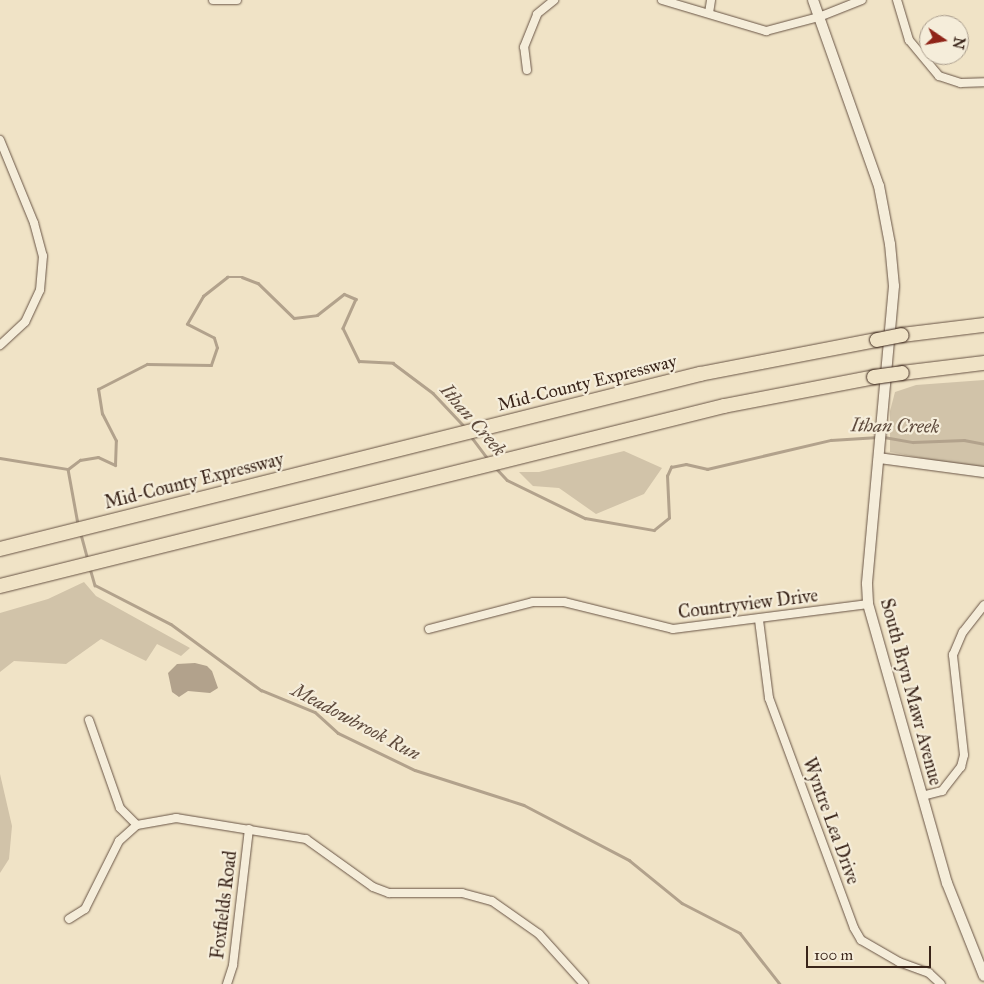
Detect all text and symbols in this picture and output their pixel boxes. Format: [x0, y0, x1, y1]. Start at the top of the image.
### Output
north arrow [919, 15, 969, 65]
text: N [949, 35, 968, 51]
street label: Mid-County Expressway [495, 350, 679, 416]
water label: Ithan Creek [435, 379, 511, 461]
water label: Ithan Creek [851, 414, 939, 438]
street label: Mid-County Expressway [102, 448, 286, 514]
street label: Countryview Drive [677, 585, 819, 623]
street label: South Bryn Mawr Avenue [876, 596, 946, 788]
water label: Meadowbrook Run [288, 679, 424, 765]
street label: Wyntre Lea Drive [798, 755, 864, 887]
street label: Foxfields Road [207, 850, 241, 960]
scale bar [809, 936, 934, 968]
text: 100 m [814, 946, 853, 964]

